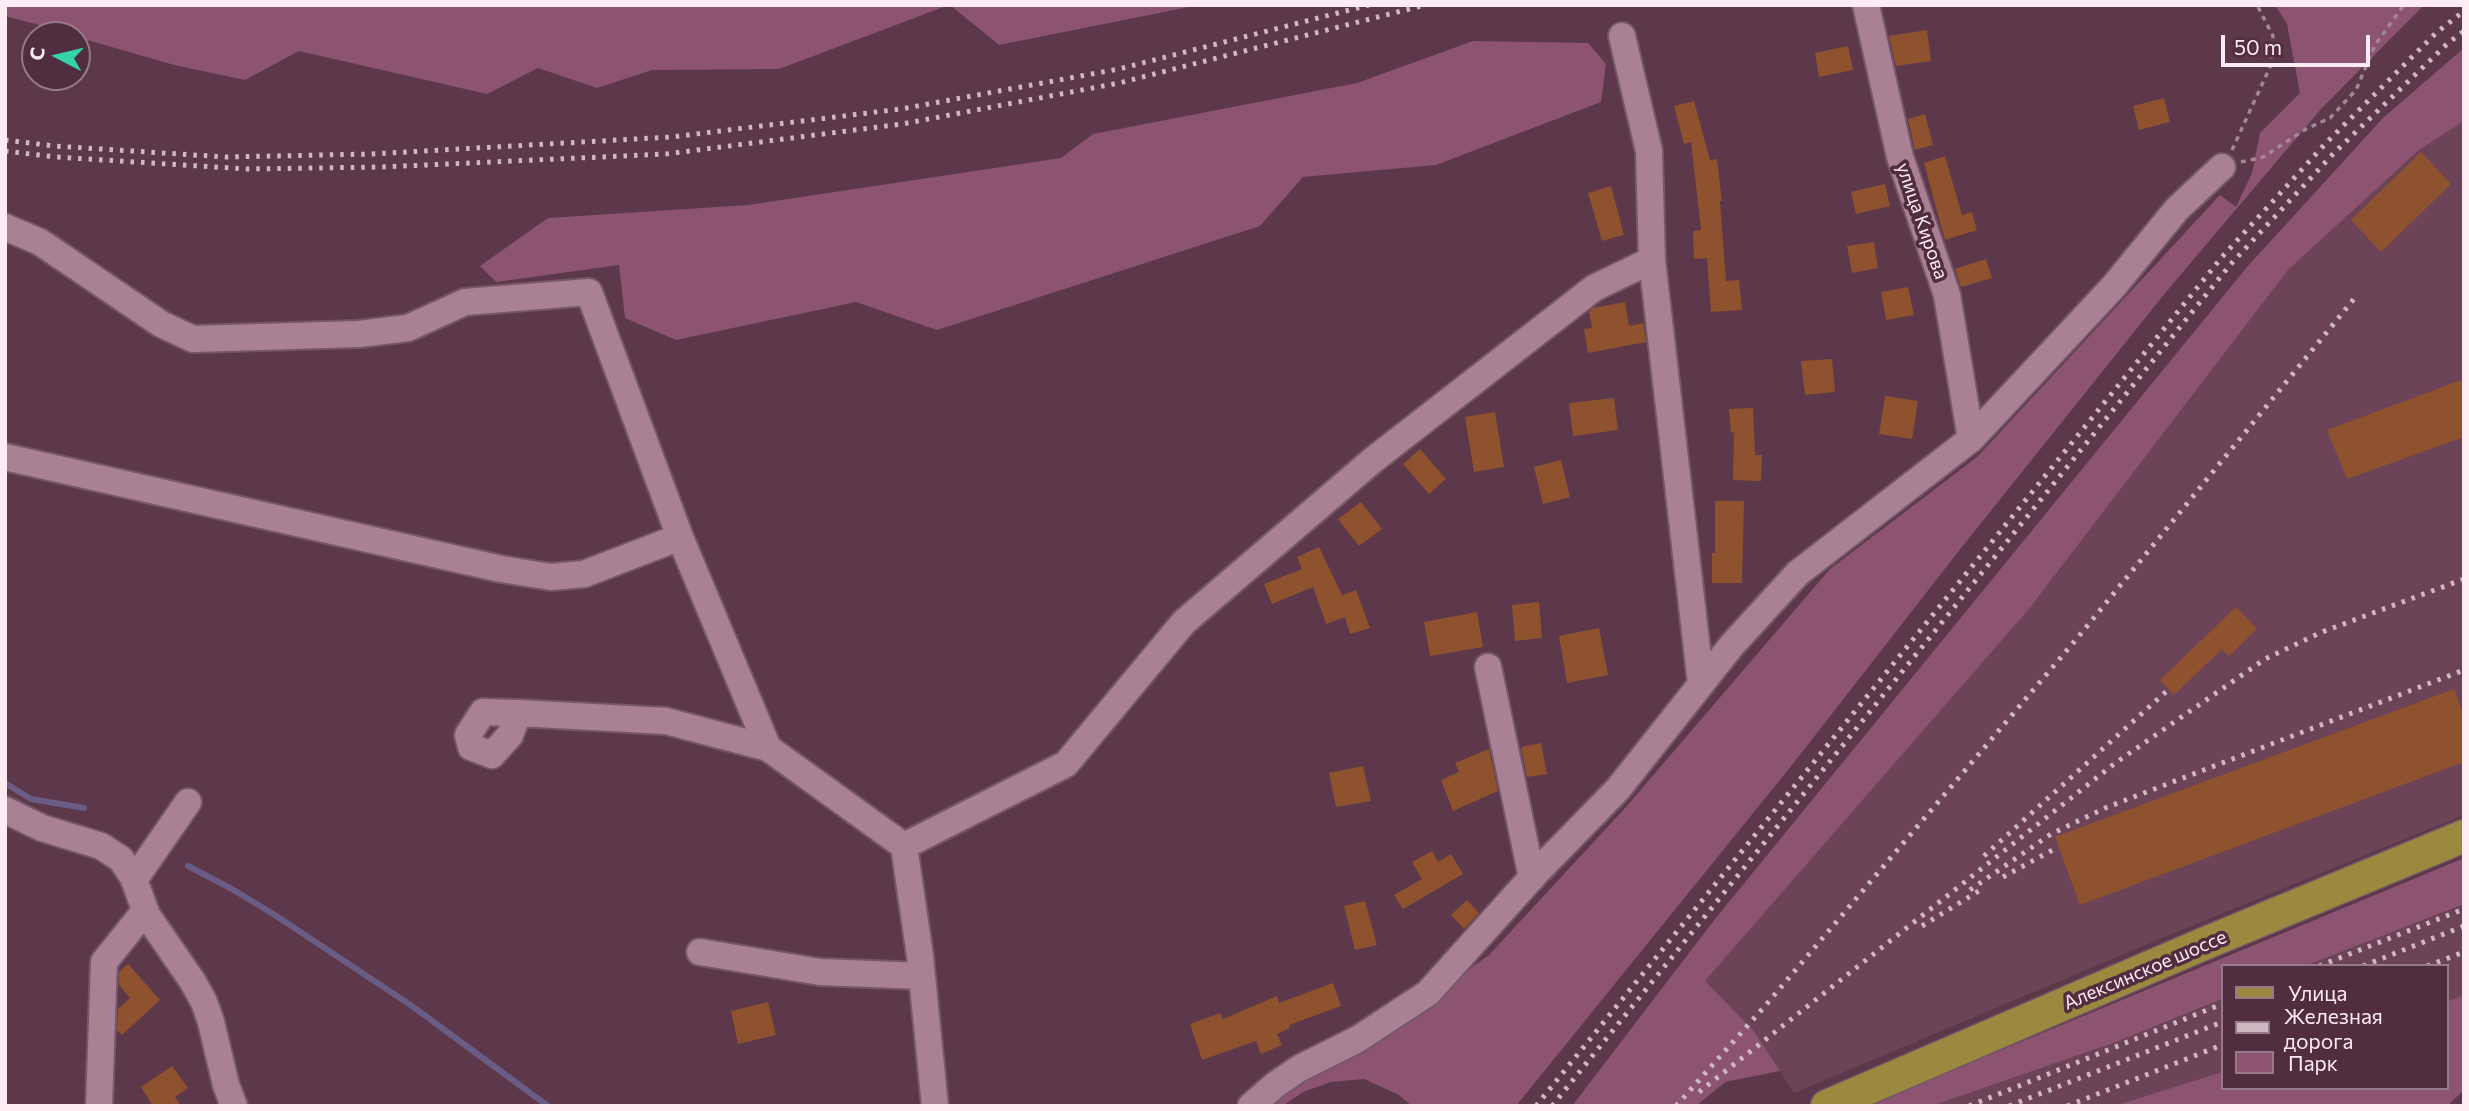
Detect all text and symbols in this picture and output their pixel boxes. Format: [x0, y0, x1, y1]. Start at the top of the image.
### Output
north arrow [21, 21, 91, 91]
scale bar [2224, 21, 2373, 65]
text: 50 m [2234, 34, 2282, 59]
text: С [24, 46, 49, 61]
street label: улица Кирова [1891, 160, 1953, 282]
street label: Алексинское шоссе [2060, 925, 2230, 1015]
legend [2220, 964, 2448, 1090]
text: Улица [2288, 980, 2347, 1005]
text: Железная дорога [2284, 1003, 2383, 1053]
text: Парк [2288, 1050, 2338, 1075]

